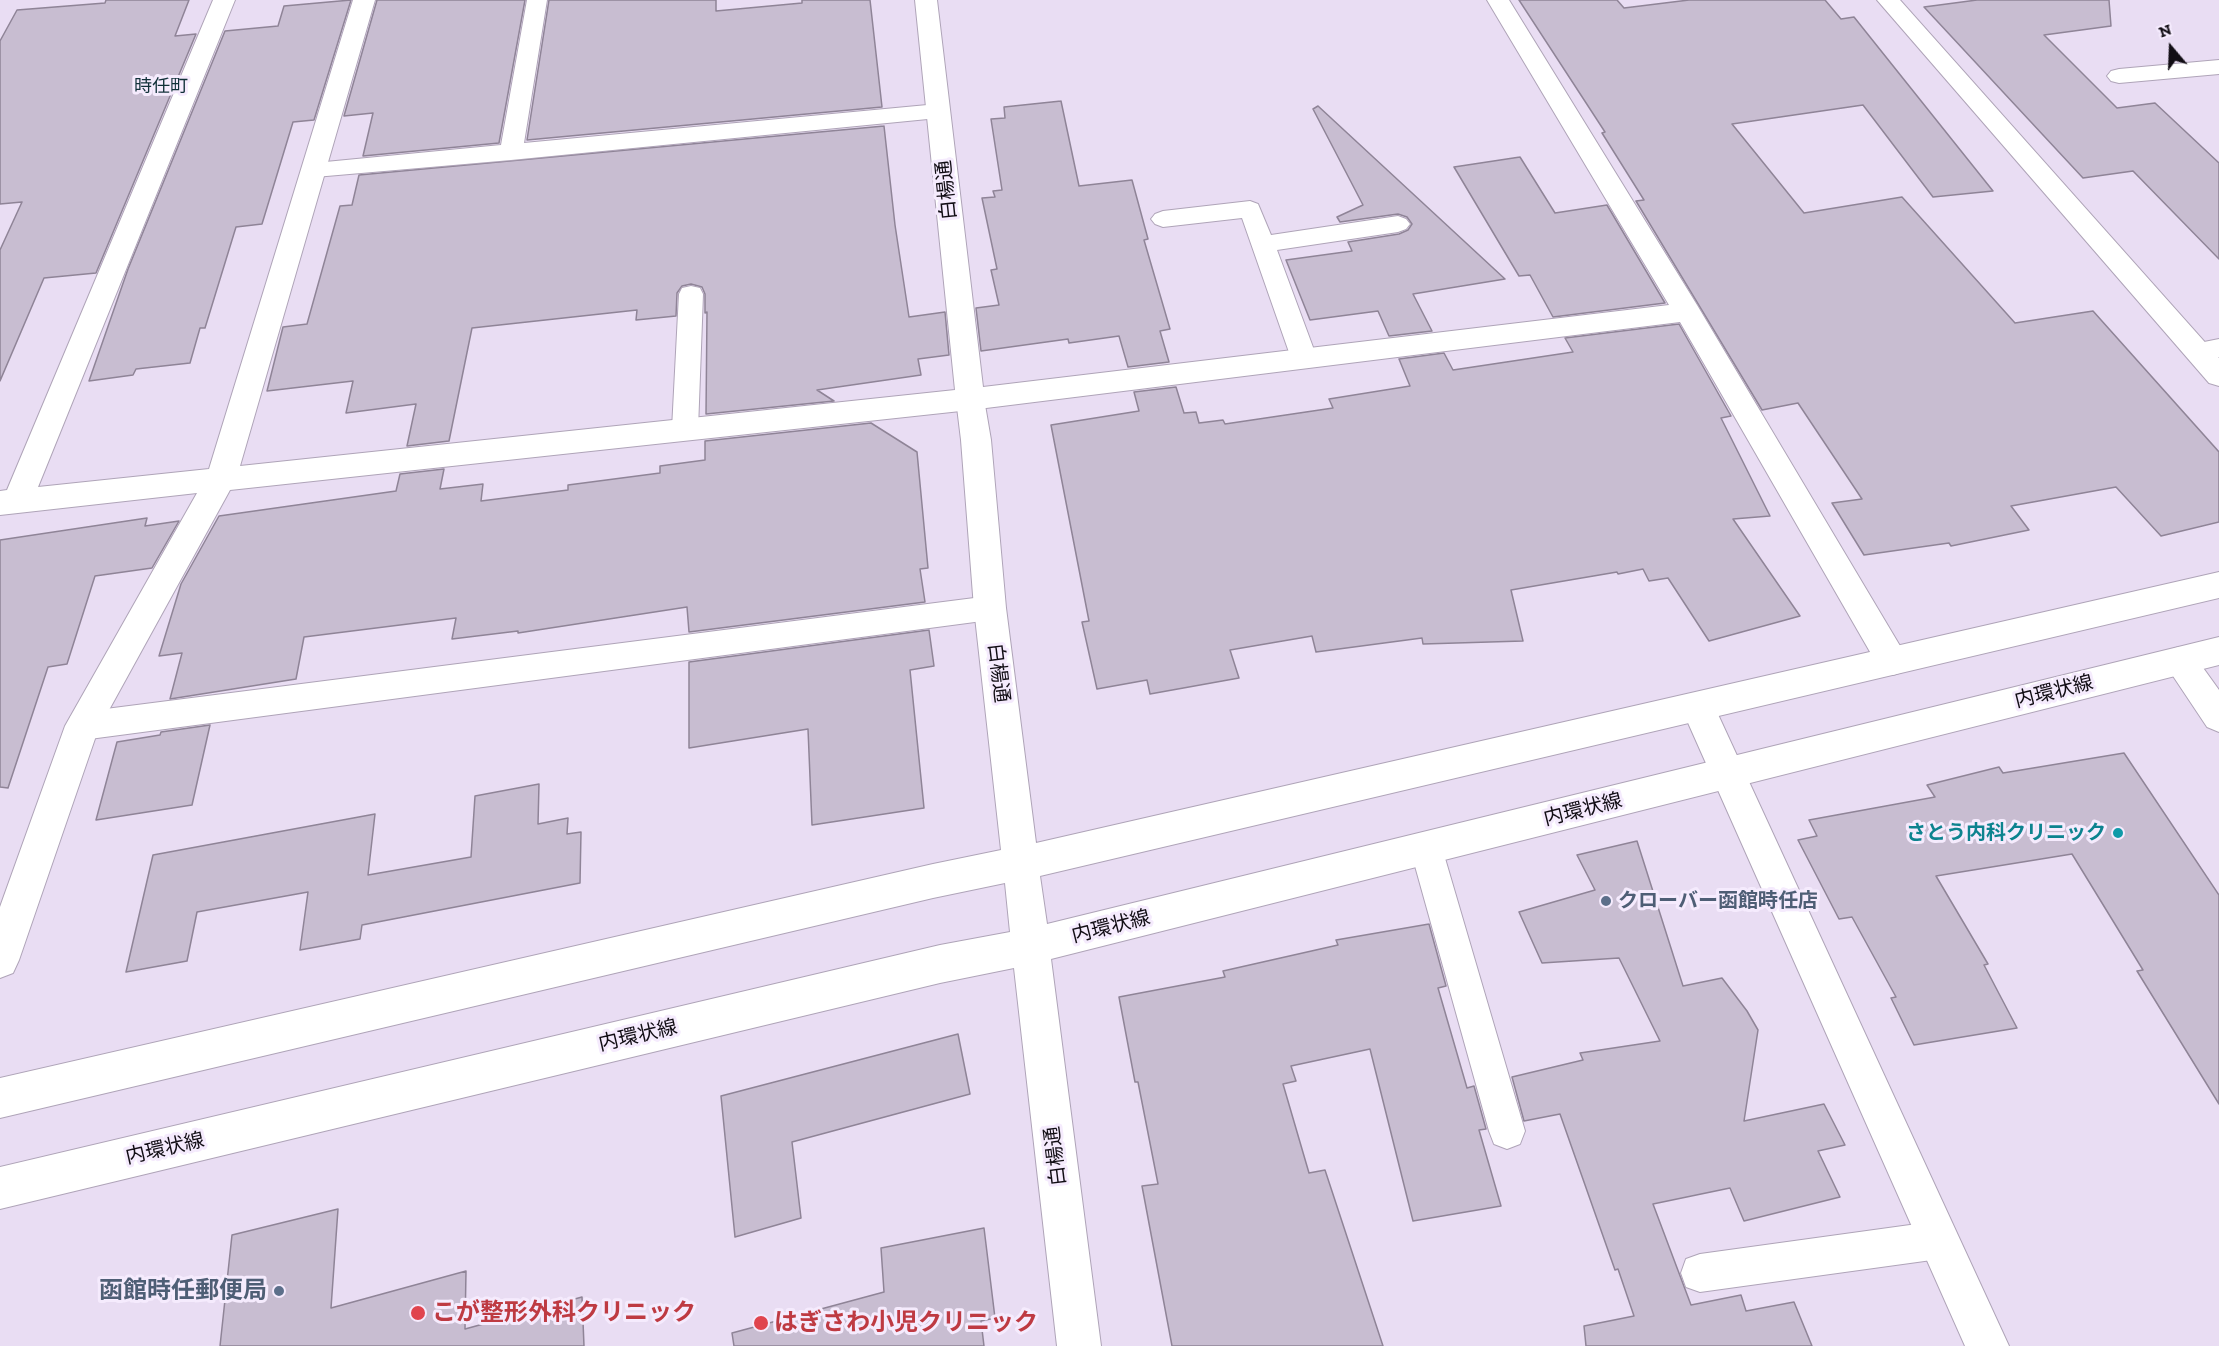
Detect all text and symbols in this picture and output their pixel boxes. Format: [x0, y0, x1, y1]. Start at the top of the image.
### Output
north arrow [2141, 18, 2201, 78]
text: N [2156, 20, 2174, 41]
district label: 時任町 [134, 76, 188, 98]
street label: 白楊通 [932, 159, 962, 221]
street label: 白楊通 [982, 642, 1014, 704]
street label: 内環状線 [2012, 671, 2096, 713]
street label: 内環状線 [1541, 789, 1625, 831]
place label: さとう内科クリニック [1906, 821, 2106, 845]
marker: さとう内科クリニック [2111, 826, 2125, 840]
place label: クローバー函館時任店 [1618, 889, 1818, 913]
marker: クローバー函館時任店 [1599, 894, 1613, 908]
street label: 内環状線 [1069, 906, 1153, 948]
street label: 内環状線 [596, 1015, 680, 1057]
street label: 白楊通 [1040, 1125, 1072, 1187]
street label: 内環状線 [123, 1128, 207, 1170]
place label: 函館時任郵便局 [99, 1277, 267, 1305]
marker: 函館時任郵便局 [272, 1284, 286, 1298]
place label: こが整形外科クリニック [432, 1299, 696, 1327]
marker: こが整形外科クリニック [409, 1304, 427, 1322]
place label: はぎさわ小児クリニック [774, 1309, 1038, 1337]
marker: はぎさわ小児クリニック [752, 1314, 770, 1332]

